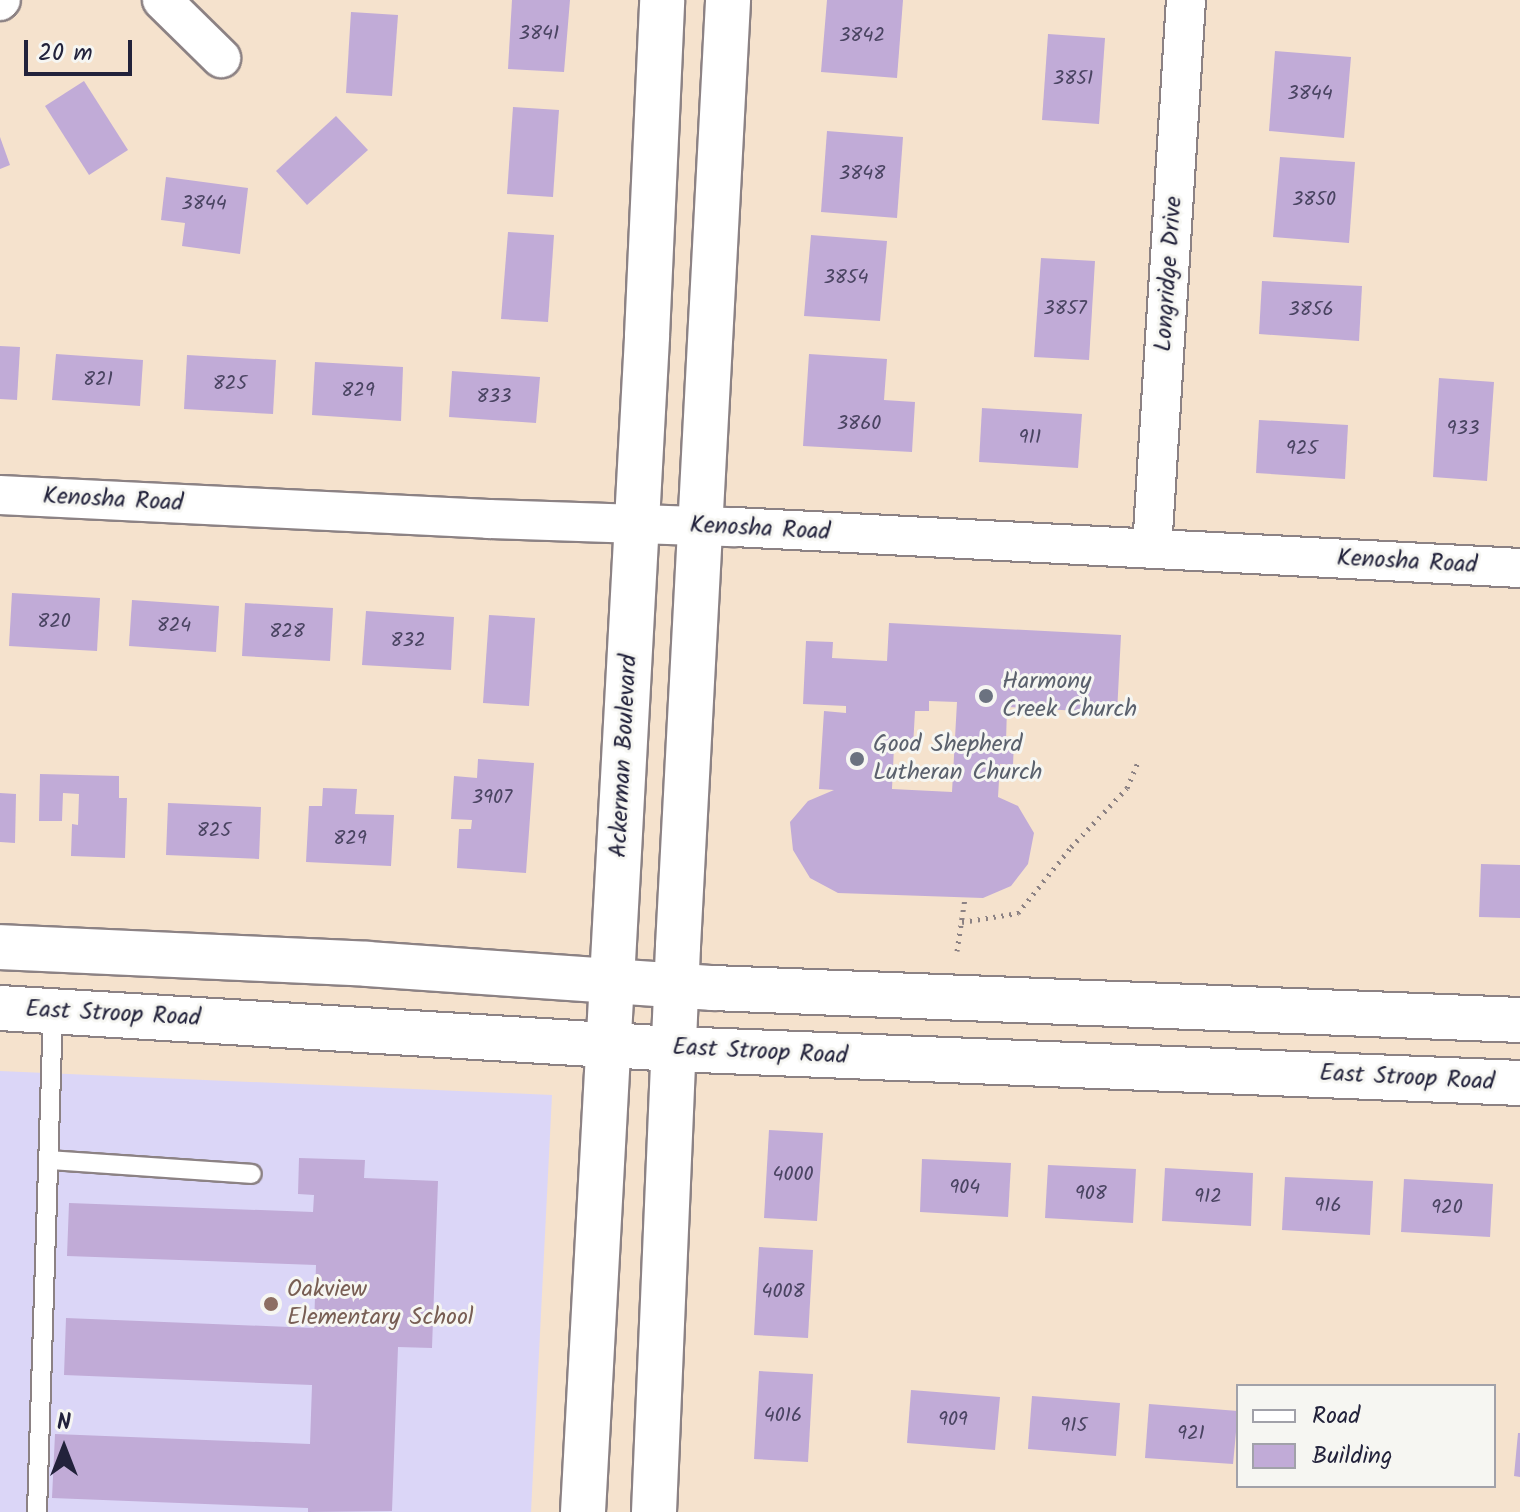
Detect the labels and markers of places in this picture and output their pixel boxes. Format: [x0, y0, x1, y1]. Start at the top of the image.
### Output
place label: Harmony Creek Church [1002, 668, 1137, 724]
marker: Harmony Creek Church [977, 687, 995, 705]
place label: Good Shepherd Lutheran Church [873, 731, 1042, 787]
marker: Good Shepherd Lutheran Church [848, 750, 866, 768]
place label: Oakview Elementary School [287, 1276, 474, 1332]
marker: Oakview Elementary School [262, 1295, 280, 1313]

